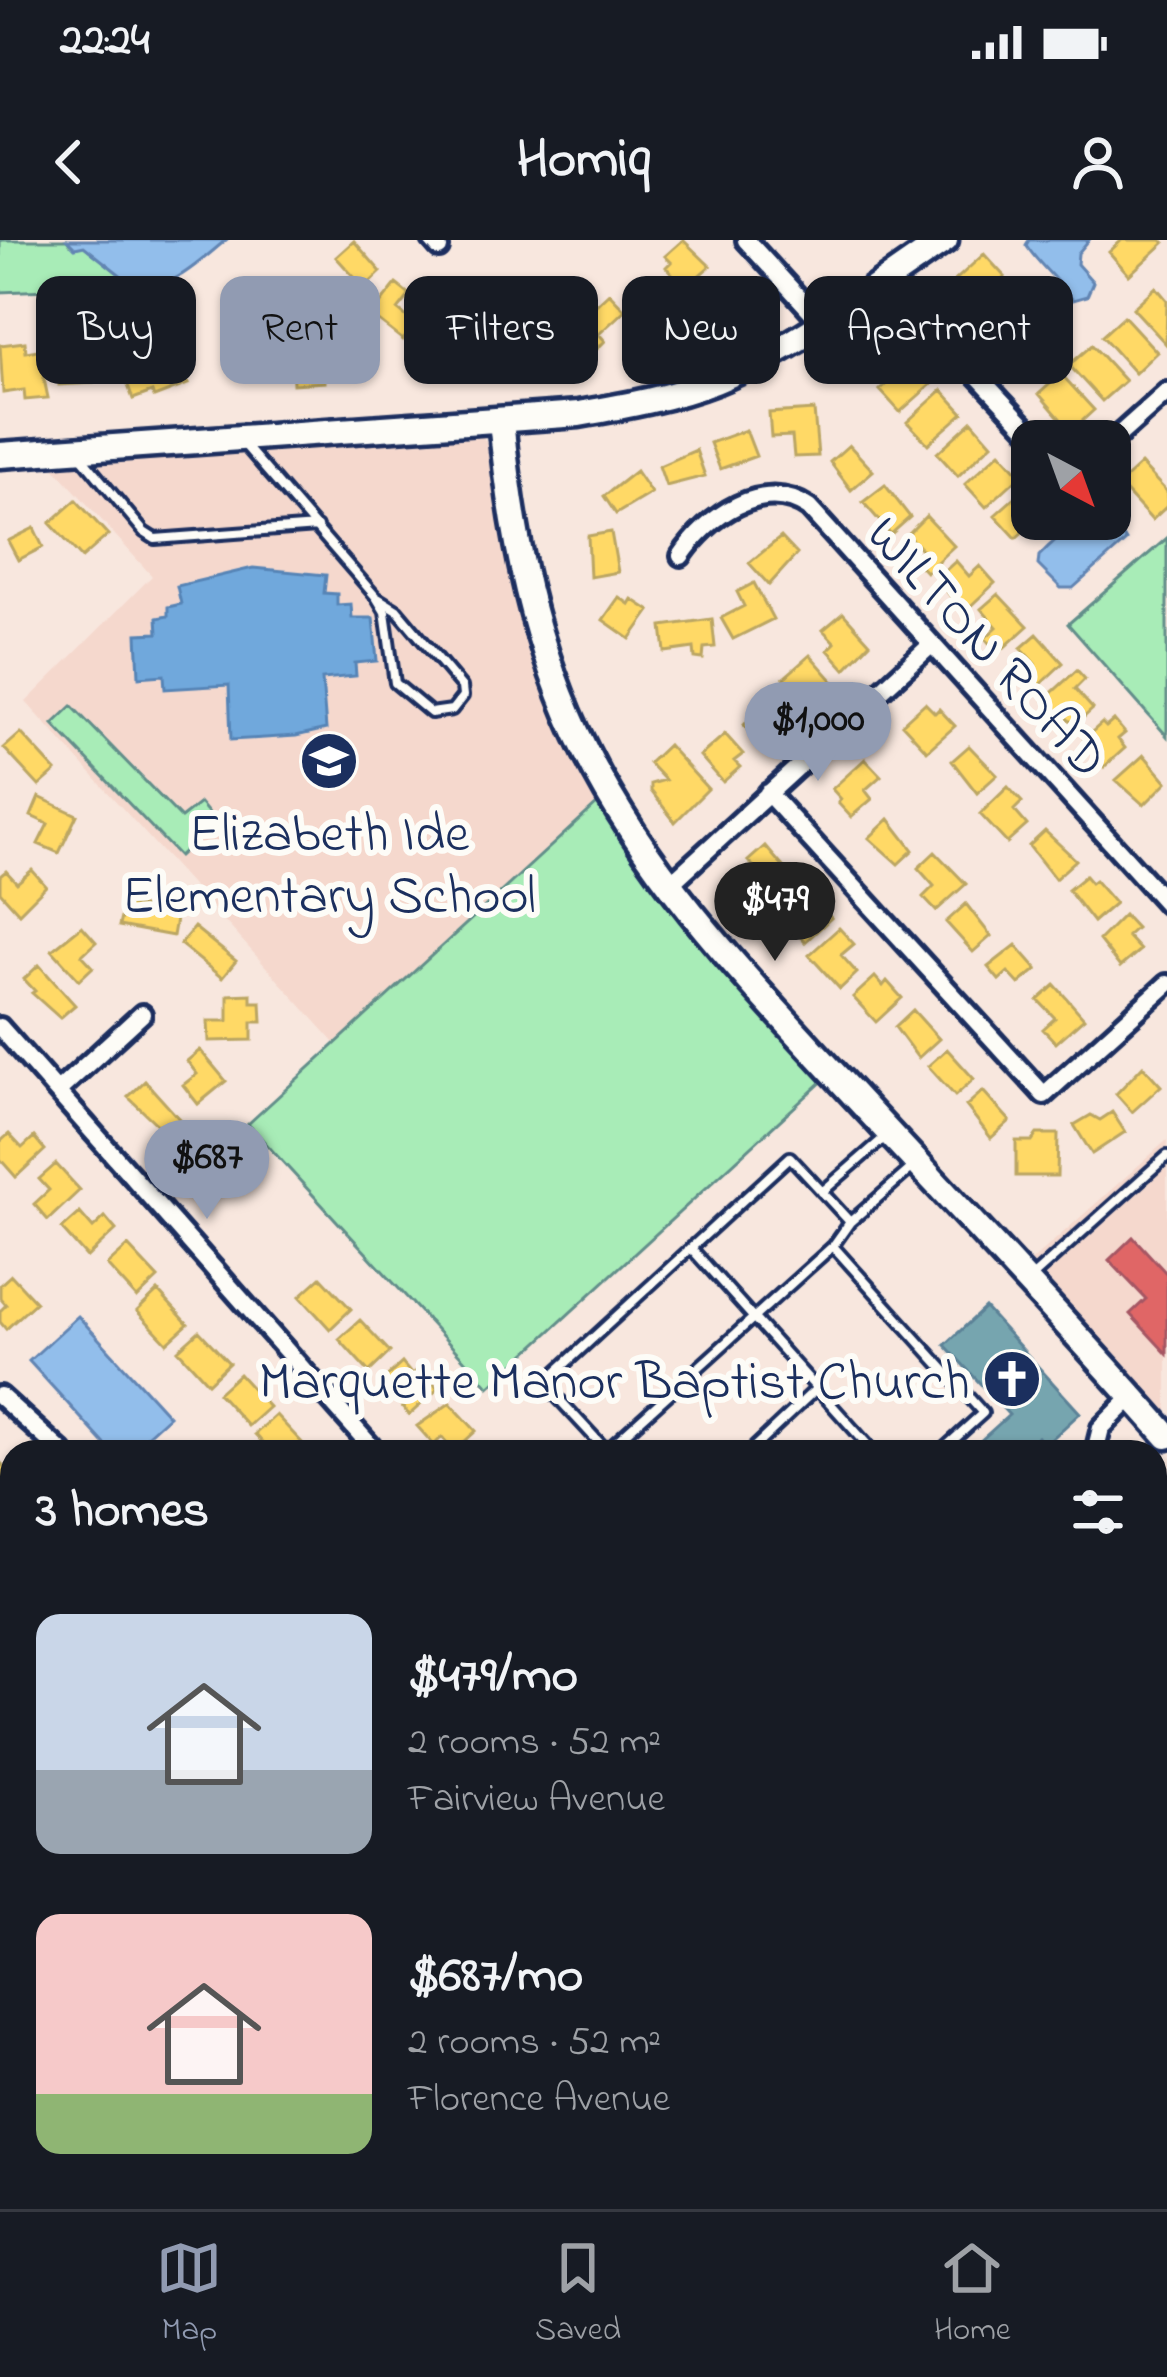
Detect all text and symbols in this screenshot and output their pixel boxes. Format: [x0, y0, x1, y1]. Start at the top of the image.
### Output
text: 22:24 [60, 9, 149, 75]
text: Homiq [517, 123, 650, 201]
icon: back [36, 129, 102, 195]
icon: person [1065, 129, 1131, 195]
chip: Buy [36, 276, 196, 384]
chip: Rent [220, 276, 380, 384]
chip: Filters [404, 276, 598, 384]
chip: New [622, 276, 780, 384]
chip: Apartment [804, 276, 1073, 384]
north arrow [1011, 420, 1131, 540]
map controls [1011, 420, 1131, 540]
street label: WILTON ROAD [845, 500, 1124, 798]
pin: $1,000 [720, 682, 916, 784]
text: $1,000 [771, 692, 865, 749]
school or university icon: Elizabeth Ide Elementary School [298, 730, 360, 792]
place label: Elizabeth Ide Elementary School [122, 798, 536, 938]
pin: $479 [704, 862, 846, 964]
text: $479 [741, 872, 809, 929]
pin: $687 [136, 1120, 278, 1222]
text: $687 [171, 1130, 243, 1187]
place label: Marquette Manor Baptist Church [259, 1346, 970, 1424]
church icon: Marquette Manor Baptist Church [981, 1348, 1043, 1410]
text: 3 homes [36, 1475, 209, 1550]
icon: filters [1065, 1479, 1131, 1545]
text: $479/mo [408, 1640, 578, 1715]
icon: home [132, 1662, 276, 1806]
text: 2 rooms · 52 m² [408, 1715, 661, 1772]
text: Fairview Avenue [408, 1772, 665, 1829]
text: $687/mo [408, 1940, 583, 2015]
icon: home [132, 1962, 276, 2106]
text: 2 rooms · 52 m² [408, 2015, 661, 2072]
text: Florence Avenue [408, 2072, 670, 2129]
tab: Map [156, 2235, 222, 2355]
tab: Saved [535, 2235, 621, 2355]
tab: Home [934, 2235, 1011, 2355]

